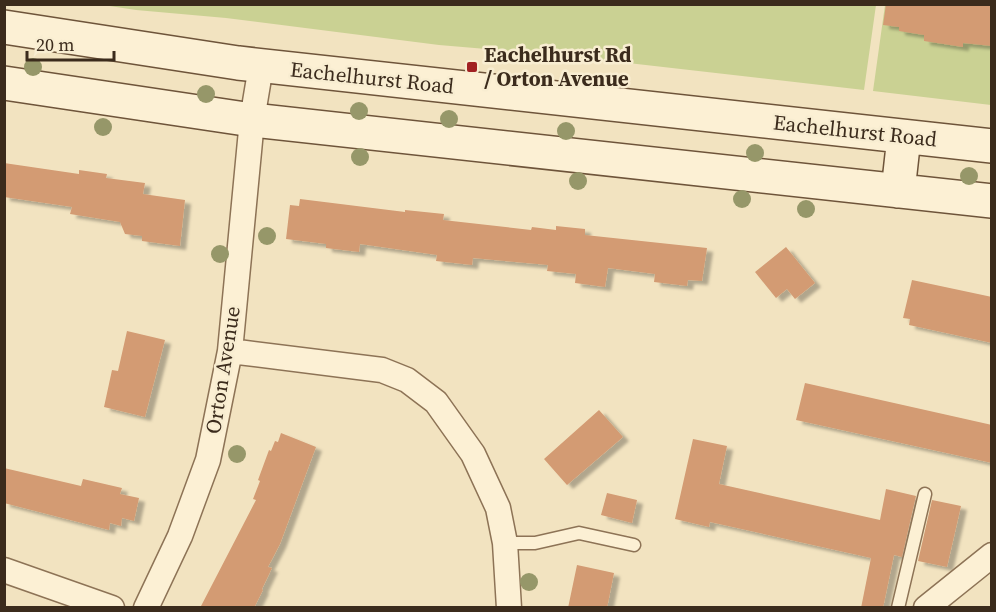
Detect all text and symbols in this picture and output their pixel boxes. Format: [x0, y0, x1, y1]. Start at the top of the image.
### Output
scale bar [27, 24, 114, 62]
text: 20 m [36, 32, 74, 57]
place label: Eachelhurst Rd / Orton Avenue [484, 40, 632, 93]
street label: Eachelhurst Road [289, 54, 456, 101]
marker: Eachelhurst Rd / Orton Avenue [465, 60, 479, 74]
street label: Eachelhurst Road [772, 107, 939, 154]
street label: Orton Avenue [198, 304, 247, 436]

